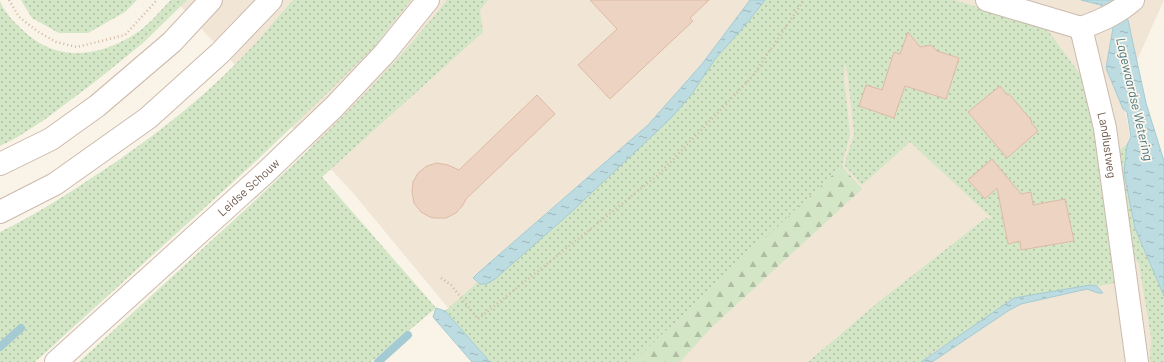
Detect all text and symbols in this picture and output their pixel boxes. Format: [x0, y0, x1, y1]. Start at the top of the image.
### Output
water label: Lagewaardse Wetering [1113, 36, 1157, 163]
street label: Landlustweg [1095, 110, 1120, 179]
street label: Leidse Schouw [214, 155, 282, 218]

